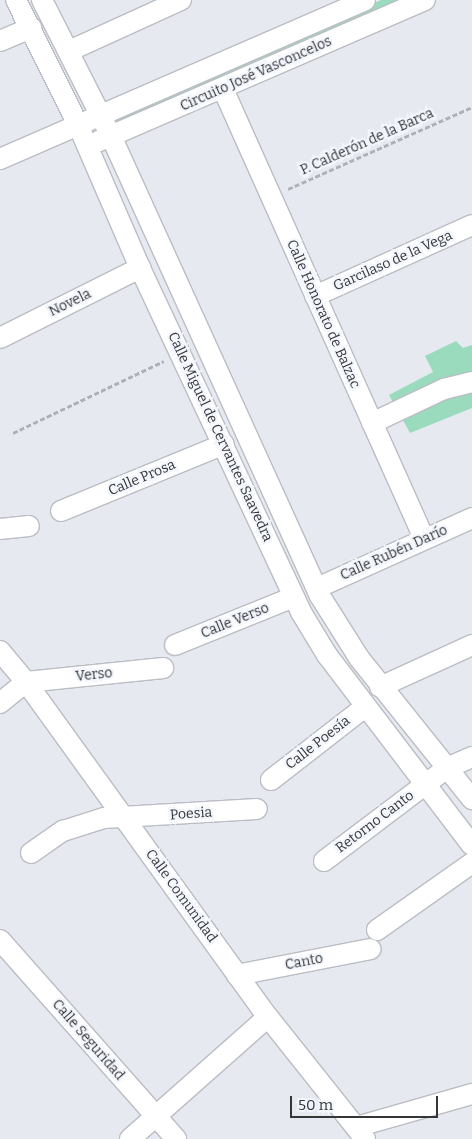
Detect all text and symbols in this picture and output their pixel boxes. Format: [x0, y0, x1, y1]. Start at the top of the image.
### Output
street label: Circuito José Vasconcelos [178, 33, 334, 115]
street label: P. Calderón de la Barca [298, 105, 436, 179]
street label: Garcilaso de la Vega [331, 227, 455, 295]
street label: Calle Honorato de Balzac [283, 237, 363, 391]
street label: Novela [46, 286, 94, 320]
street label: Calle Miguel de Cervantes Saavedra [164, 330, 276, 544]
street label: Calle Prosa [106, 456, 178, 500]
street label: Calle Rubén Darío [338, 522, 450, 584]
street label: Calle Verso [198, 600, 272, 642]
street label: Verso [75, 665, 113, 685]
street label: Calle Poesía [282, 713, 354, 773]
street label: Retorno Canto [333, 787, 417, 857]
street label: Poesia [169, 804, 213, 824]
street label: Calle Comunidad [142, 846, 220, 946]
street label: Canto [284, 950, 324, 974]
street label: Calle Seguridad [48, 996, 128, 1084]
scale bar [292, 1086, 440, 1118]
text: 50 m [298, 1096, 333, 1114]

